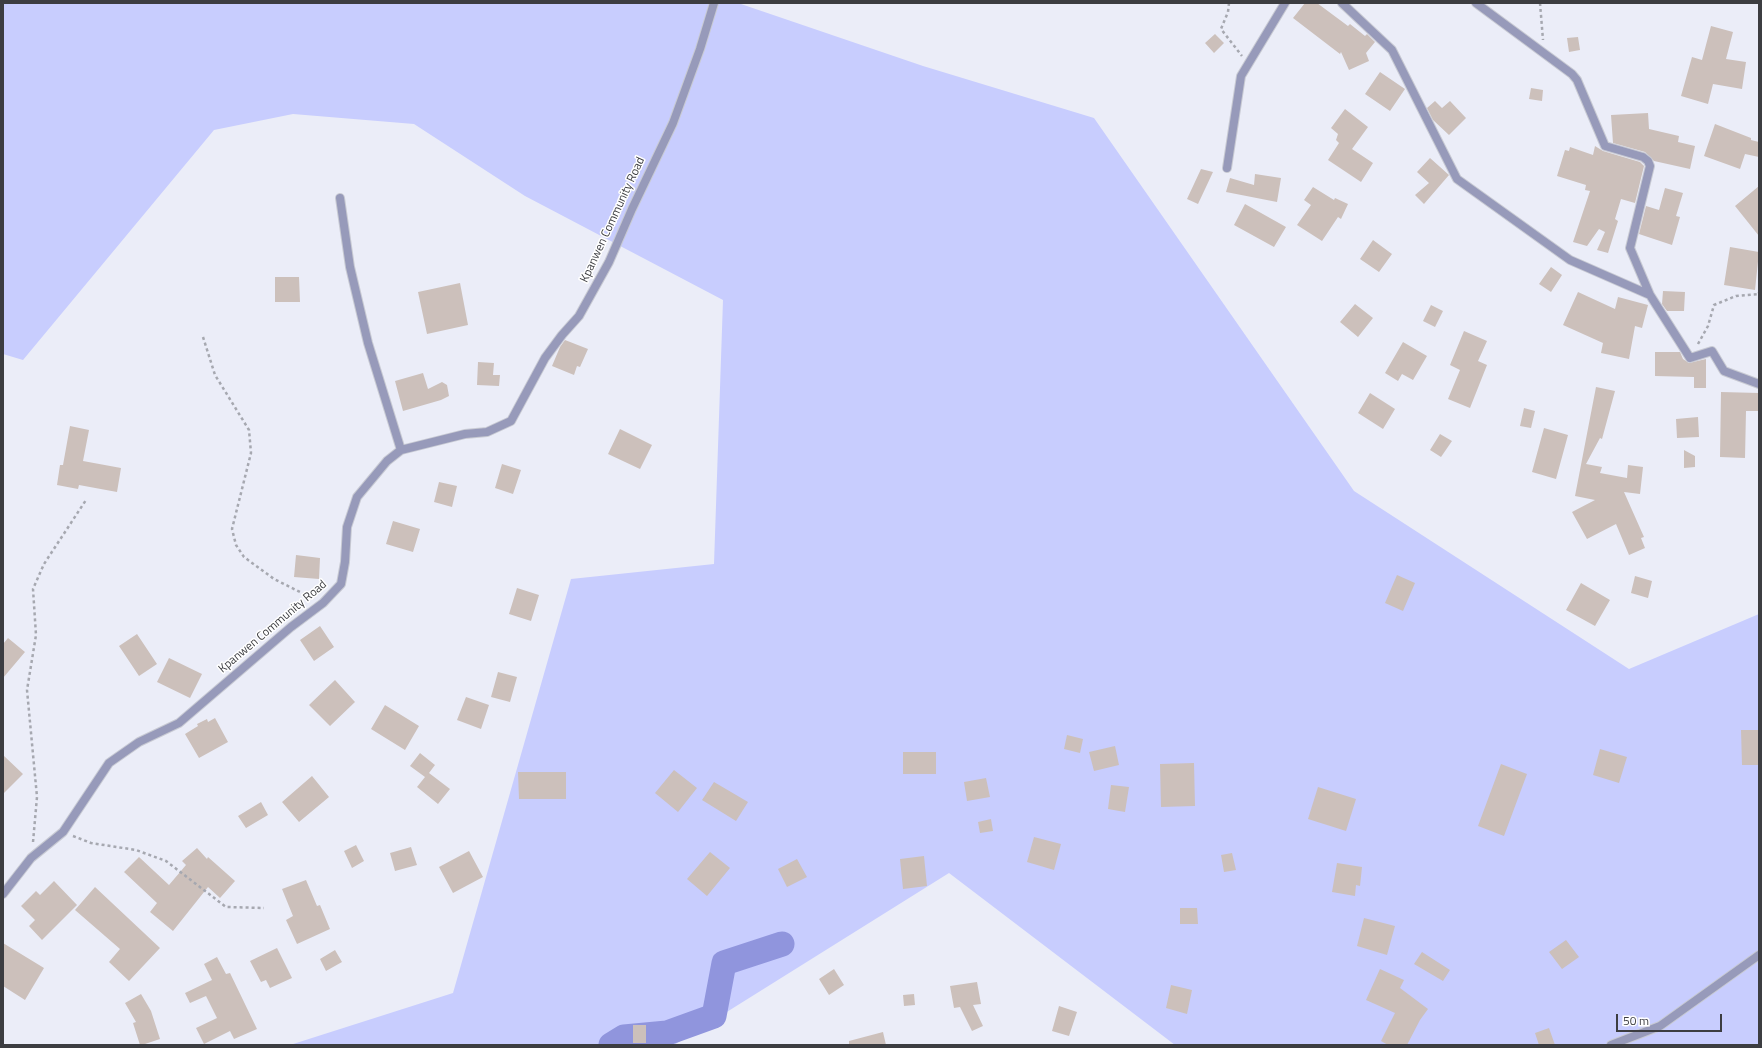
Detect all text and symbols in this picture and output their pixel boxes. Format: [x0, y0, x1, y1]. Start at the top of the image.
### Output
street label: Kpanwen Community Road [578, 155, 648, 285]
street label: Kpanwen Community Road [216, 578, 330, 676]
scale bar [1618, 1006, 1724, 1032]
text: 50 m [1623, 1011, 1649, 1030]

